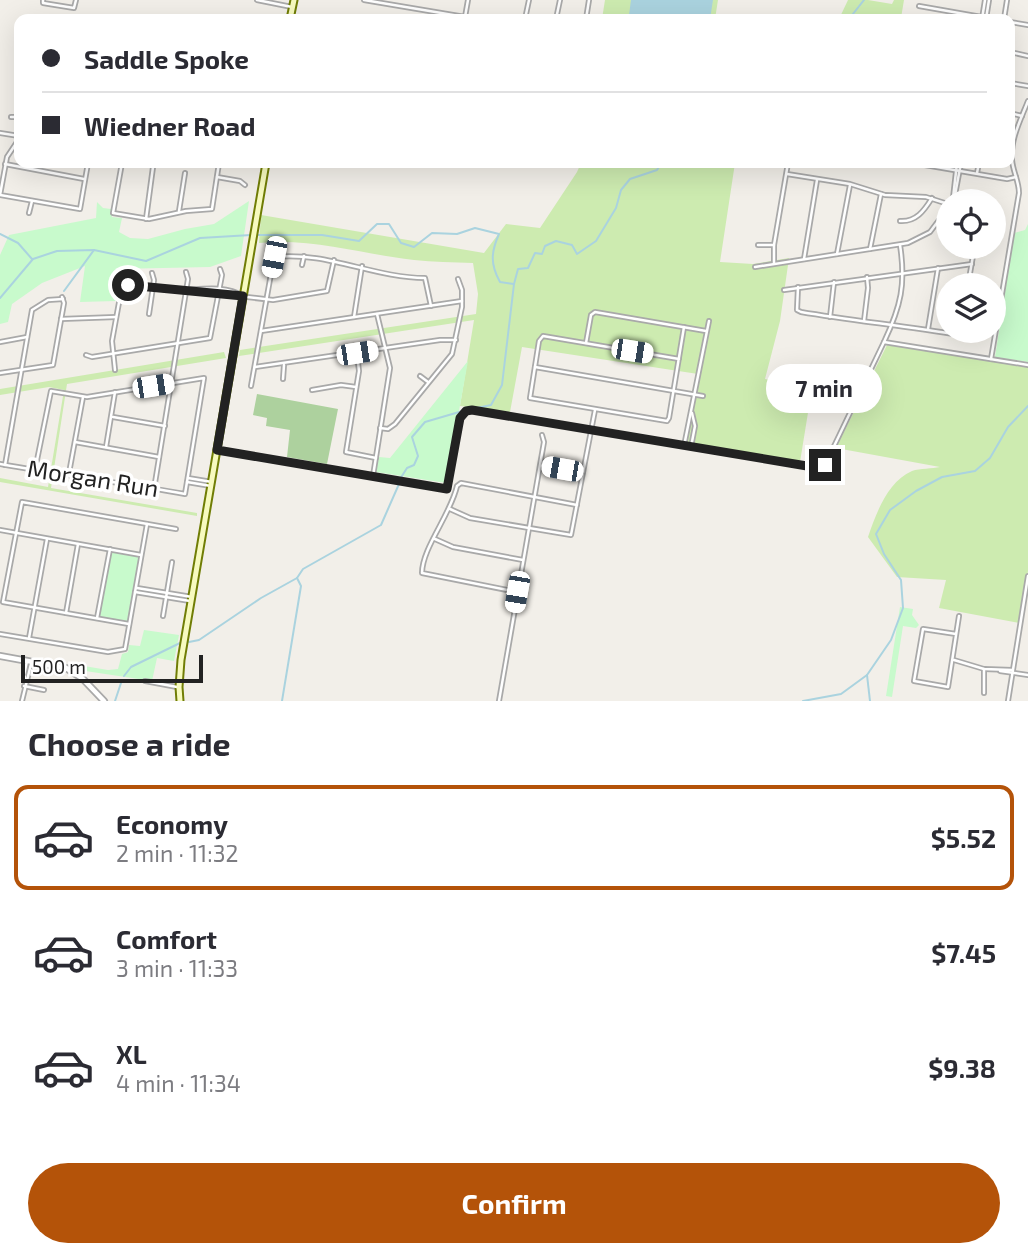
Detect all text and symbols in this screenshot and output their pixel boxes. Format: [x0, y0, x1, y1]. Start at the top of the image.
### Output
text: Saddle Spoke [84, 43, 249, 74]
text: Wiedner Road [84, 110, 256, 141]
map controls [936, 189, 1006, 343]
button: locate [936, 189, 1006, 259]
car [260, 234, 289, 280]
route start [112, 269, 144, 301]
button: layers [936, 273, 1006, 343]
car [610, 337, 655, 365]
car [335, 339, 380, 367]
callout: 7 min [767, 364, 883, 412]
car [131, 372, 176, 400]
text: 7 min [795, 374, 853, 402]
route end [809, 449, 841, 481]
street label: Morgan Run [26, 453, 161, 502]
car [540, 455, 585, 483]
car [504, 569, 531, 615]
scale bar [21, 652, 203, 683]
text: 500 m [32, 655, 86, 678]
text: Choose a ride [28, 724, 231, 762]
icon: car [32, 806, 95, 869]
text: Economy [116, 808, 228, 839]
text: $5.52 [931, 822, 996, 853]
text: 2 min · 11:32 [116, 839, 238, 867]
icon: car [32, 921, 95, 984]
text: Comfort [116, 923, 217, 954]
text: $7.45 [931, 937, 996, 968]
text: 3 min · 11:33 [116, 954, 238, 982]
icon: car [32, 1036, 95, 1099]
text: XL [116, 1038, 147, 1069]
text: $9.38 [928, 1052, 996, 1083]
text: 4 min · 11:34 [116, 1069, 241, 1097]
button: Confirm [28, 1163, 1000, 1243]

